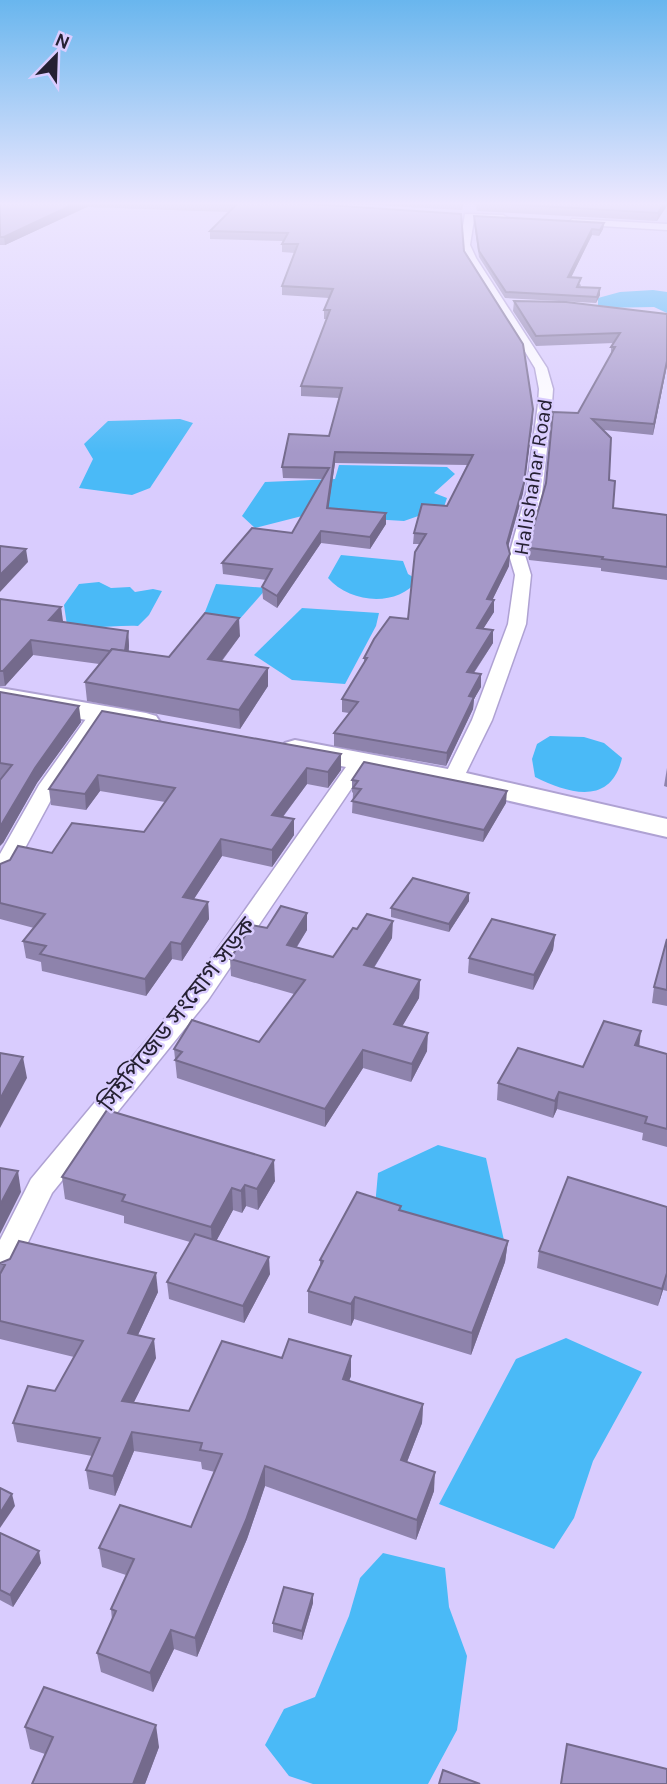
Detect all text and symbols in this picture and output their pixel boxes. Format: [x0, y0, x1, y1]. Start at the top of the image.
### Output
north arrow [21, 21, 91, 91]
text: N [52, 28, 73, 54]
street label: Halishahar Road [509, 397, 557, 557]
street label: সিইপিজেড সংযোগ সড়ক [92, 911, 262, 1117]

